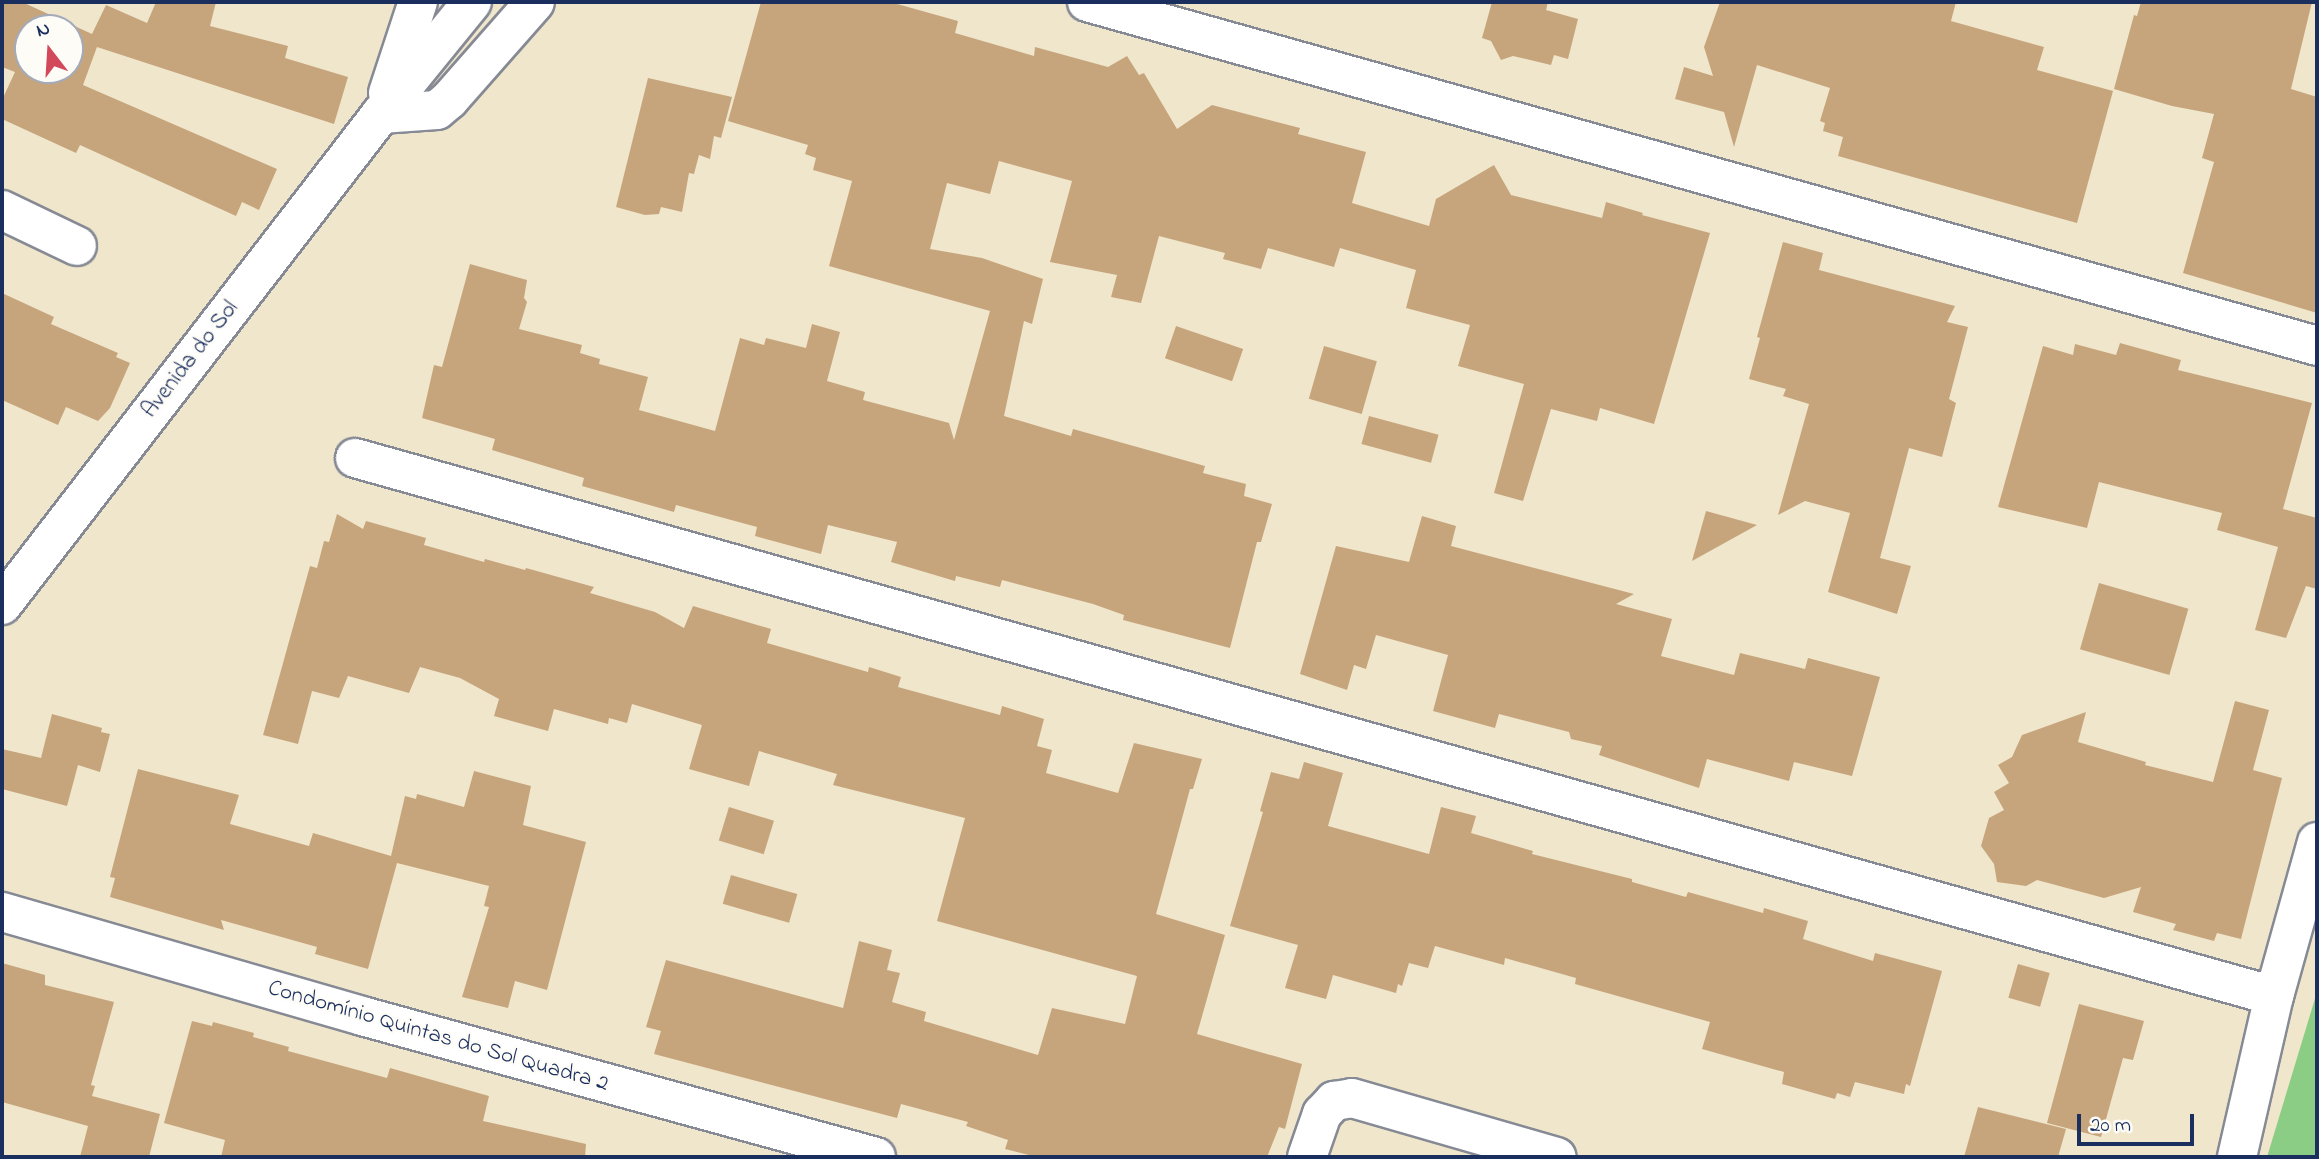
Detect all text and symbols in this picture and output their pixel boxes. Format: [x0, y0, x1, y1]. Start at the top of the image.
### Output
north arrow [14, 14, 84, 84]
text: N [33, 16, 53, 45]
street label: Avenida do Sol [137, 296, 245, 424]
street label: Condomínio Quintas do Sol Quadra 2 [264, 975, 612, 1099]
scale bar [2081, 1100, 2198, 1144]
text: 20 m [2090, 1111, 2131, 1141]

